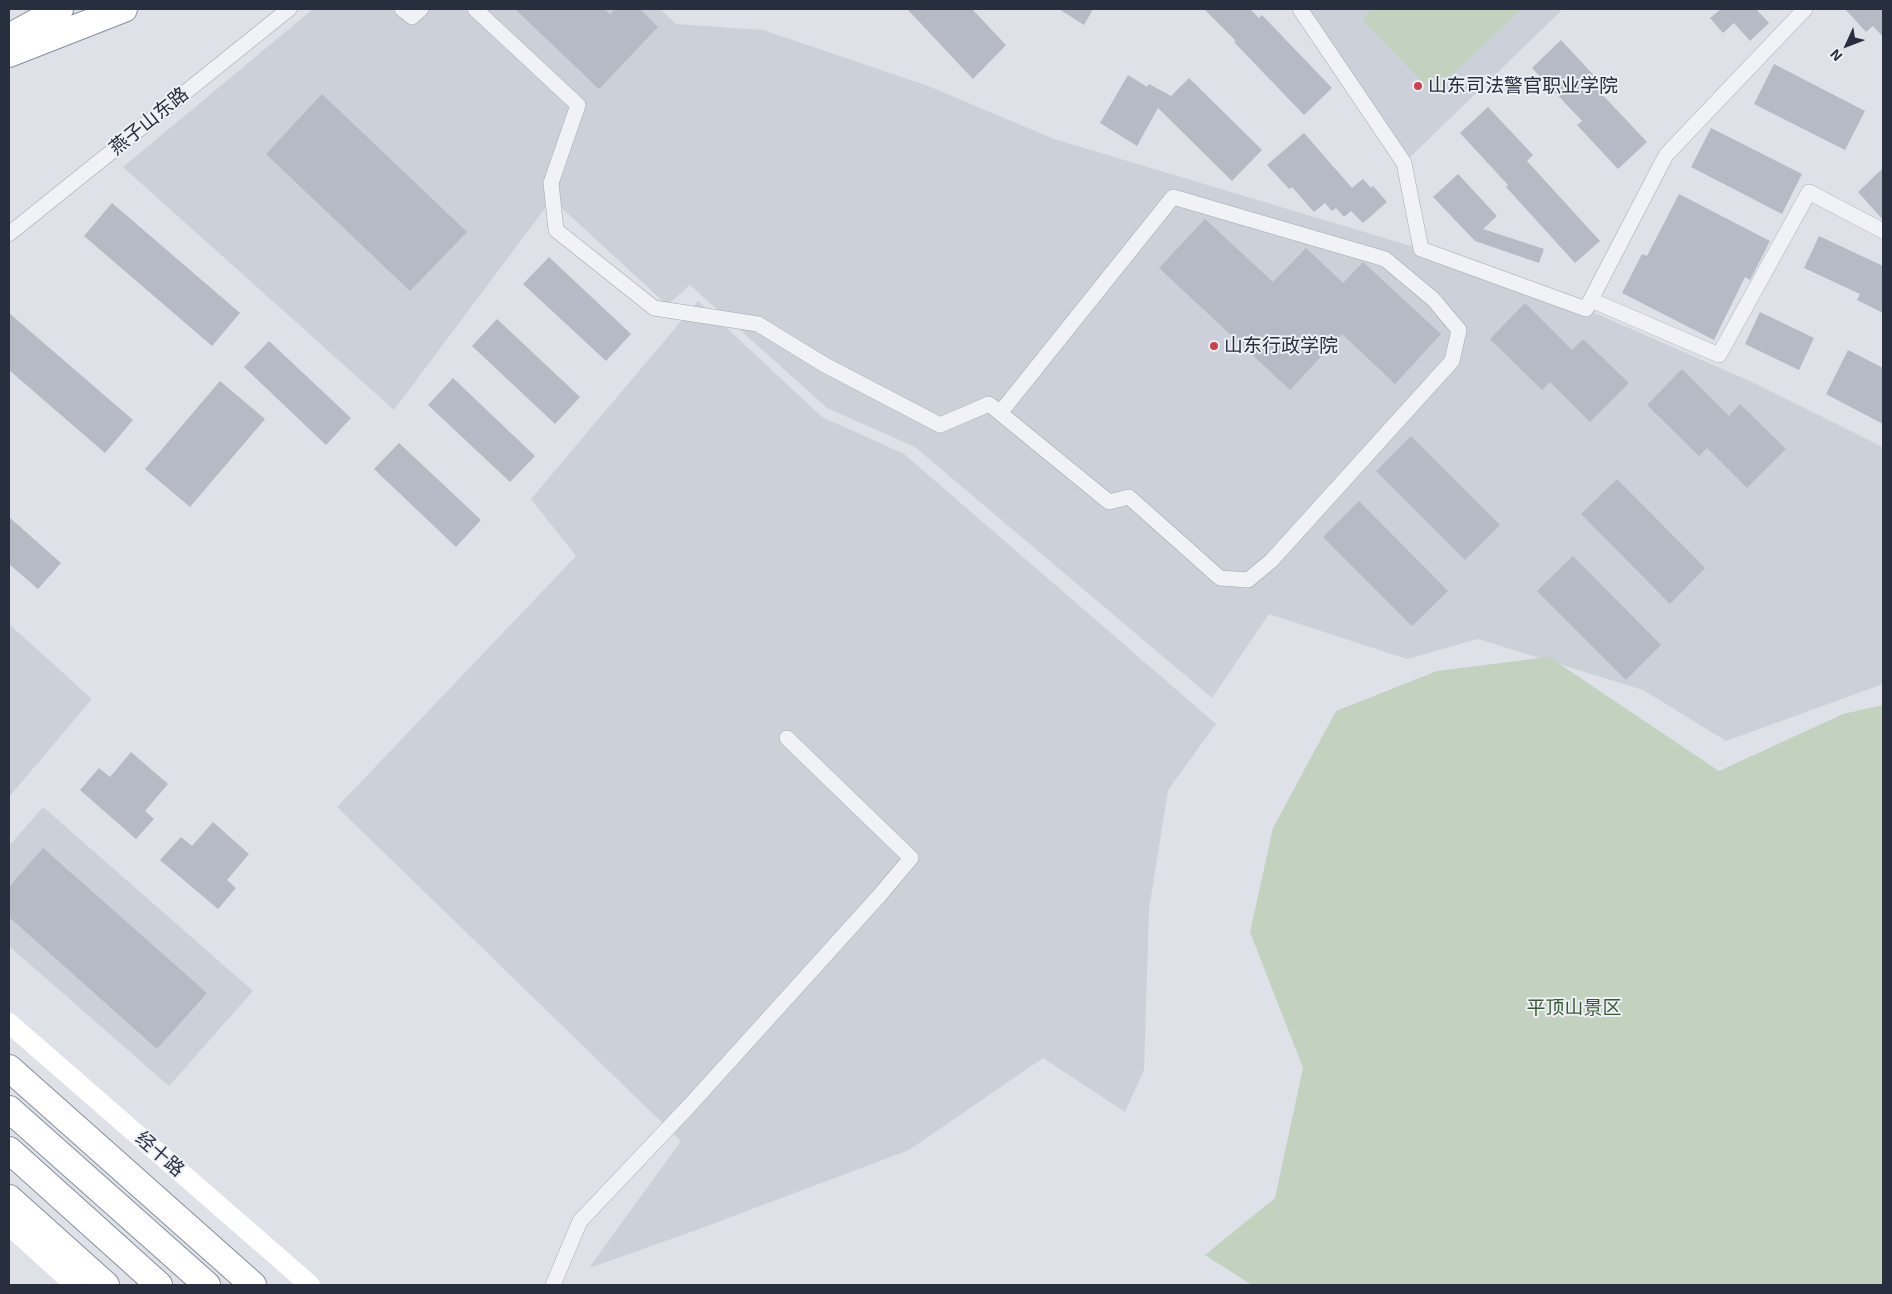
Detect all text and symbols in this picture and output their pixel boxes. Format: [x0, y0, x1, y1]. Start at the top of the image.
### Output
north arrow [1822, 20, 1872, 70]
text: N [1826, 46, 1845, 65]
place label: 山东司法警官职业学院 [1428, 75, 1618, 97]
marker: 山东司法警官职业学院 [1412, 80, 1424, 92]
street label: 燕子山东路 [105, 82, 193, 160]
place label: 山东行政学院 [1224, 335, 1338, 357]
marker: 山东行政学院 [1208, 340, 1220, 352]
park label: 平顶山景区 [1527, 997, 1621, 1019]
street label: 经十路 [131, 1127, 189, 1181]

